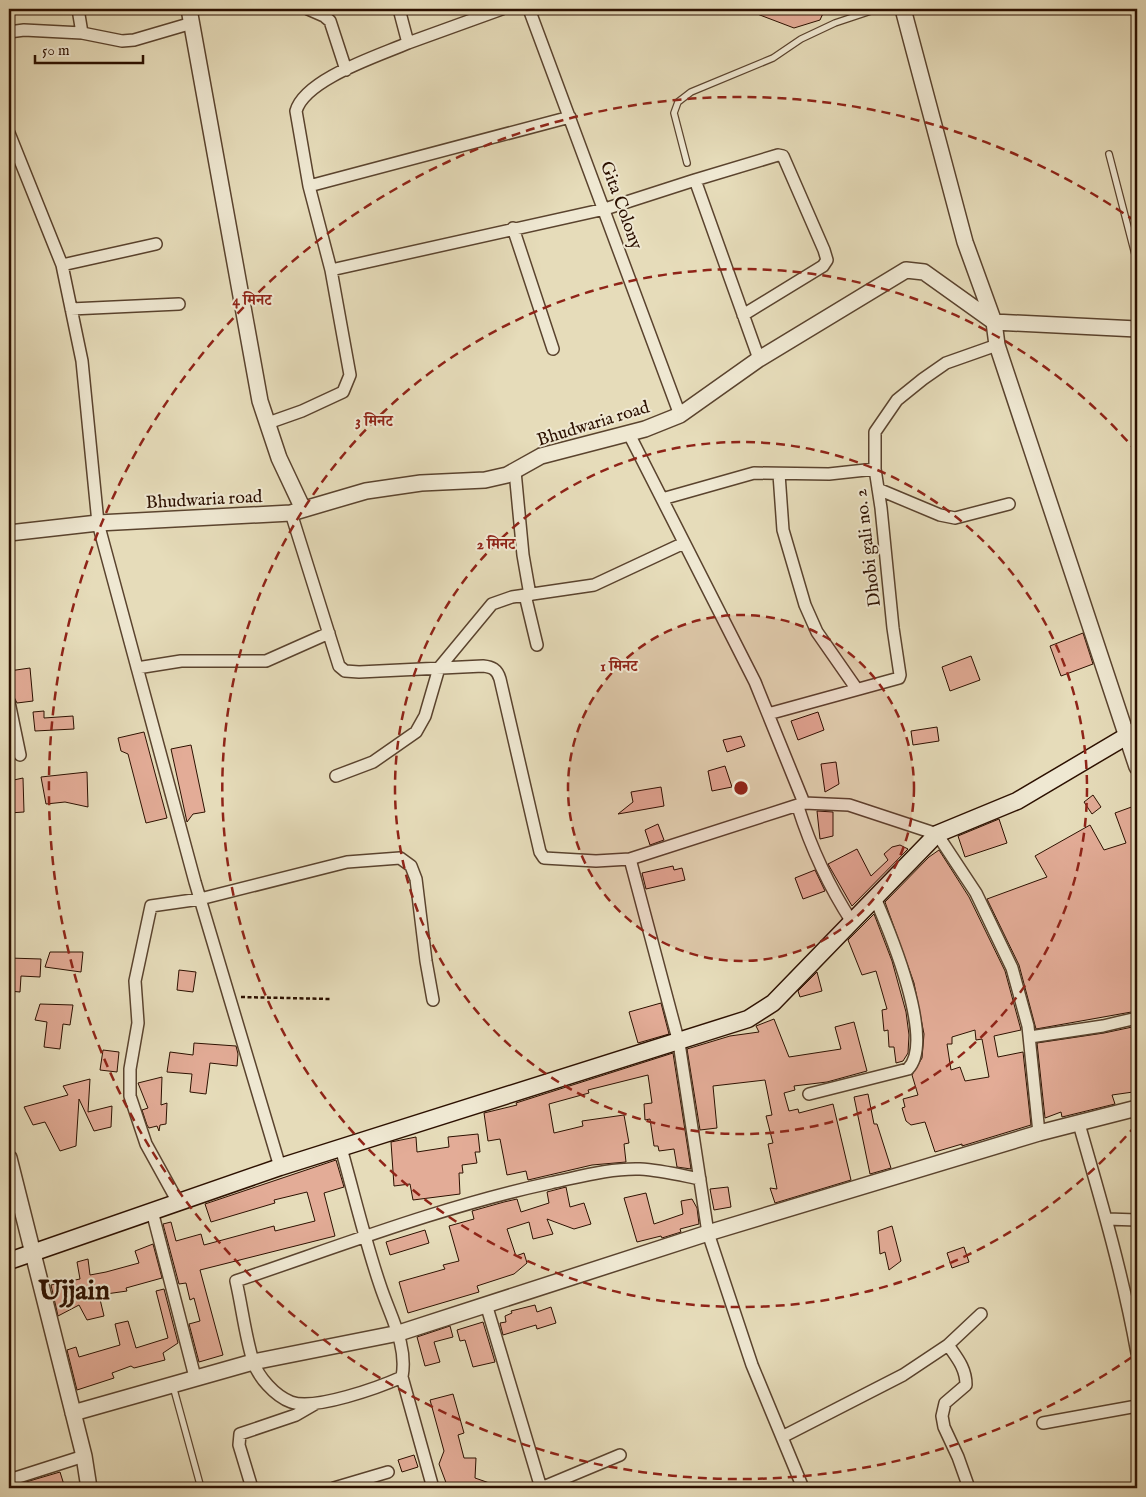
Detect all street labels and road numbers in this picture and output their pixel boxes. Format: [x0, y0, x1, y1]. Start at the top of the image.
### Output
street label: Gita Colony [594, 158, 647, 253]
street label: Bhudwaria road [534, 396, 653, 452]
street label: Bhudwaria road [145, 486, 263, 515]
street label: Dhobi gali no. 2 [850, 488, 887, 608]

